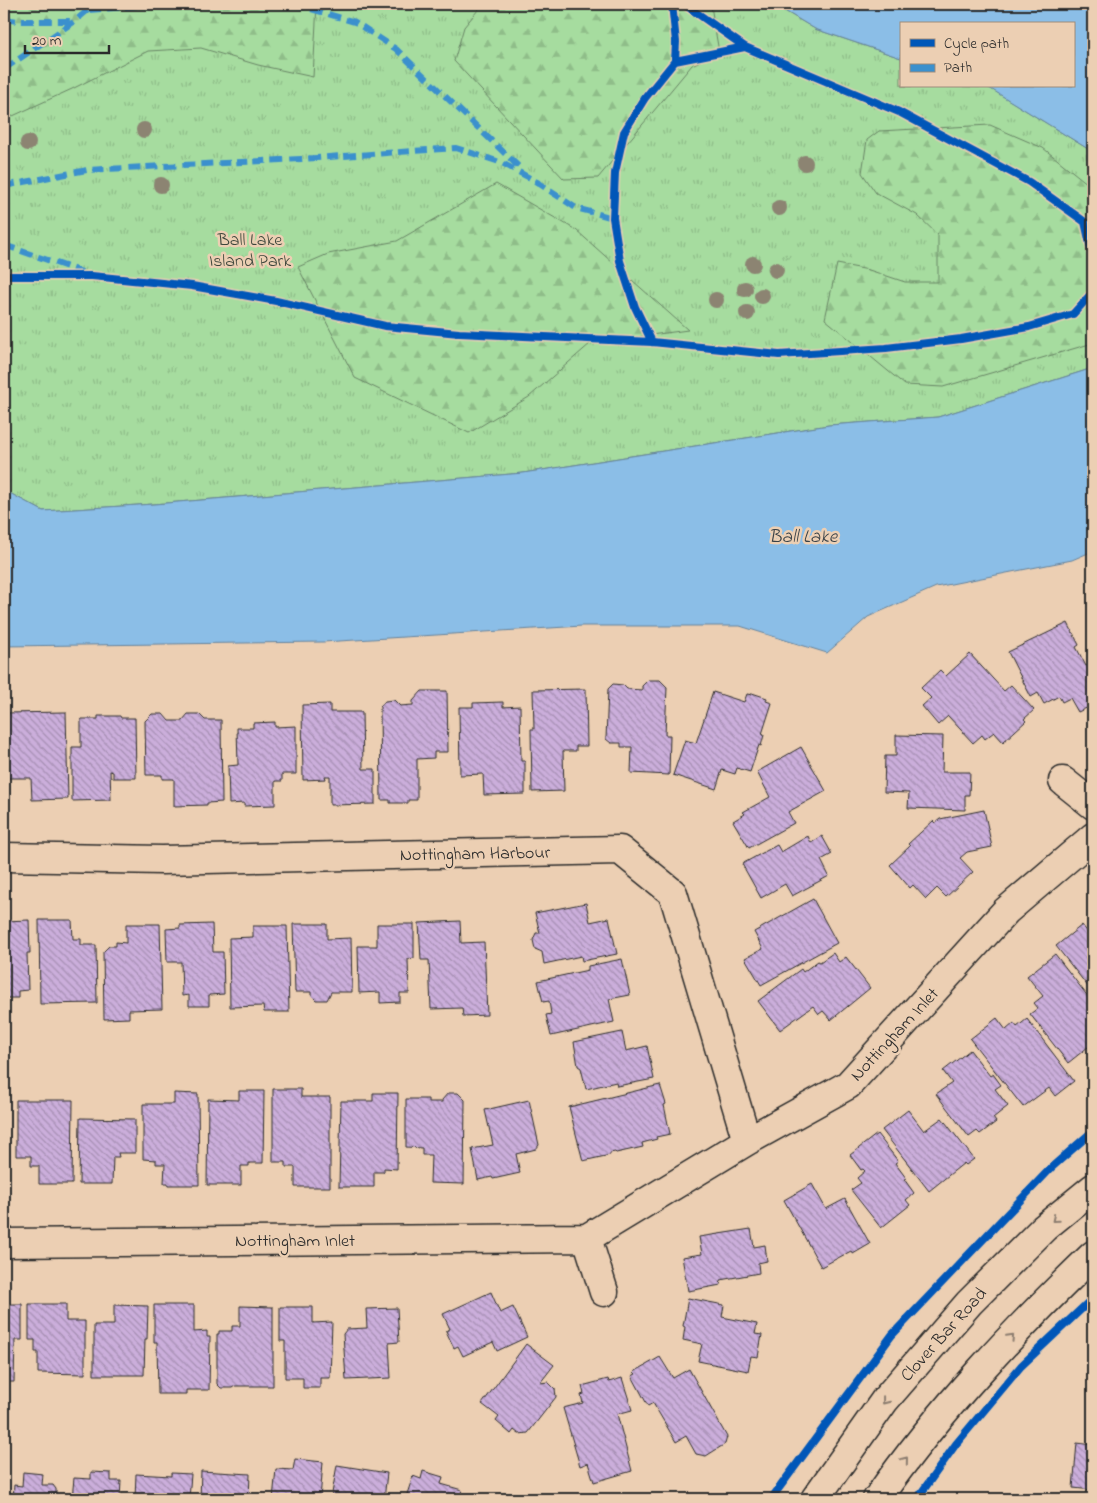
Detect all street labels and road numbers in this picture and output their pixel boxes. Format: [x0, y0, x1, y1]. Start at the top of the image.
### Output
street label: Nottingham Harbour [400, 841, 551, 870]
street label: Nottingham Inlet [845, 983, 947, 1089]
street label: Nottingham Inlet [235, 1229, 355, 1256]
street label: Clover Bar Road [895, 1282, 994, 1388]

